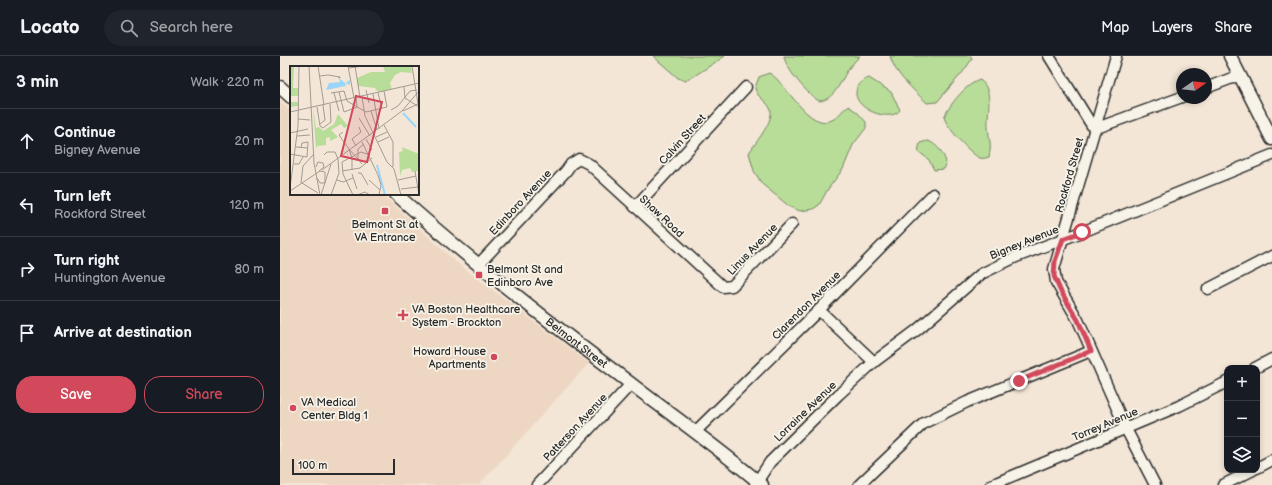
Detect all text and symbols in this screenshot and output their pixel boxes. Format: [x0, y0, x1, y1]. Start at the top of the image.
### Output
search box [104, 10, 384, 46]
text: Locato [20, 16, 80, 39]
icon: search [118, 17, 140, 39]
text: Search here [150, 18, 233, 37]
text: Map [1101, 19, 1129, 36]
text: Layers [1151, 19, 1193, 36]
text: Share [1215, 19, 1252, 36]
inset map [290, 66, 419, 195]
north arrow [1176, 68, 1212, 104]
text: 3 min [16, 72, 59, 92]
text: Walk · 220 m [191, 74, 264, 90]
street label: Calvin Street [656, 111, 709, 167]
text: Continue [54, 123, 116, 142]
icon: ahead [16, 130, 38, 152]
text: 20 m [234, 133, 264, 149]
street label: Rockford Street [1053, 135, 1087, 214]
text: Bigney Avenue [54, 142, 141, 158]
street label: Edinboro Avenue [487, 167, 554, 238]
text: Turn left [54, 187, 111, 206]
street label: Shaw Road [637, 193, 687, 240]
icon: left [16, 194, 38, 216]
text: 120 m [229, 197, 264, 213]
text: Rockford Street [54, 206, 146, 222]
marker: Belmont St at VA Entrance [380, 206, 390, 216]
place label: Belmont St at VA Entrance [352, 218, 419, 244]
street label: Linus Avenue [725, 221, 780, 278]
street label: Bigney Avenue [988, 223, 1061, 262]
route start [1073, 223, 1091, 241]
text: Turn right [54, 251, 119, 270]
icon: right [16, 258, 38, 280]
text: 80 m [235, 261, 264, 277]
place label: Belmont St and Edinboro Ave [487, 263, 563, 289]
street label: Clarendon Avenue [769, 268, 844, 342]
text: Huntington Avenue [54, 270, 165, 286]
marker: Belmont St and Edinboro Ave [474, 270, 484, 280]
place label: VA Boston Healthcare System - Brockton [412, 303, 521, 329]
marker: VA Boston Healthcare System - Brockton [397, 309, 409, 321]
street label: Belmont Street [543, 315, 610, 371]
icon: arrive [16, 322, 38, 344]
text: Arrive at destination [54, 323, 192, 342]
place label: Howard House Apartments [413, 345, 487, 371]
marker: Howard House Apartments [489, 352, 499, 362]
map controls [1224, 365, 1260, 473]
button: + [1224, 365, 1260, 401]
route end [1010, 372, 1028, 390]
button: Save [16, 376, 136, 413]
button: Share [144, 376, 264, 413]
street label: Lorraine Avenue [772, 378, 839, 444]
street label: Patterson Avenue [541, 391, 610, 464]
place label: VA Medical Center Bldg 1 [301, 396, 368, 422]
button: − [1224, 401, 1260, 437]
marker: VA Medical Center Bldg 1 [288, 403, 298, 413]
street label: Torrey Avenue [1070, 405, 1140, 444]
button: layers [1224, 437, 1260, 473]
scale bar [292, 457, 395, 476]
text: 100 m [298, 459, 327, 472]

